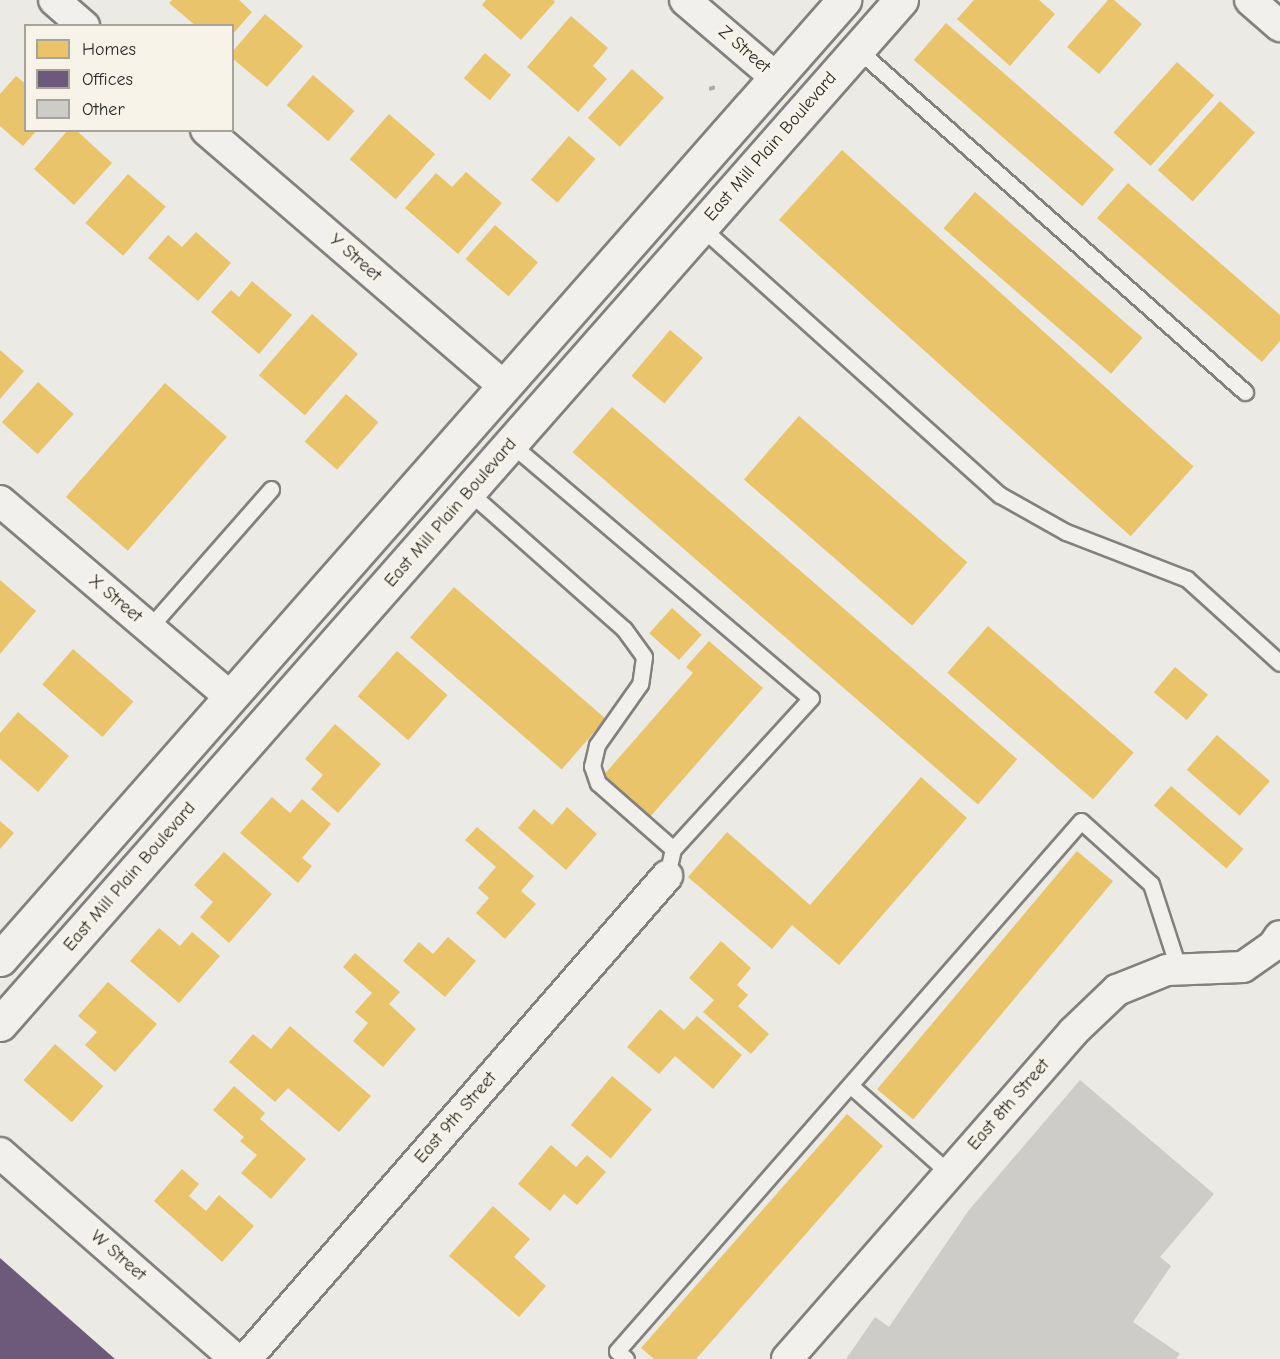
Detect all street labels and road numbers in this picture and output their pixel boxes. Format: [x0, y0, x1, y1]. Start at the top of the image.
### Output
street label: Z Street [714, 22, 774, 78]
street label: East Mill Plain Boulevard [700, 68, 842, 226]
street label: Y Street [325, 230, 385, 286]
street label: East Mill Plain Boulevard [380, 434, 522, 592]
street label: X Street [84, 570, 146, 628]
street label: East Mill Plain Boulevard [59, 798, 201, 956]
street label: East 8th Street [963, 1055, 1055, 1155]
street label: East 9th Street [410, 1068, 502, 1168]
street label: W Street [86, 1226, 150, 1286]

